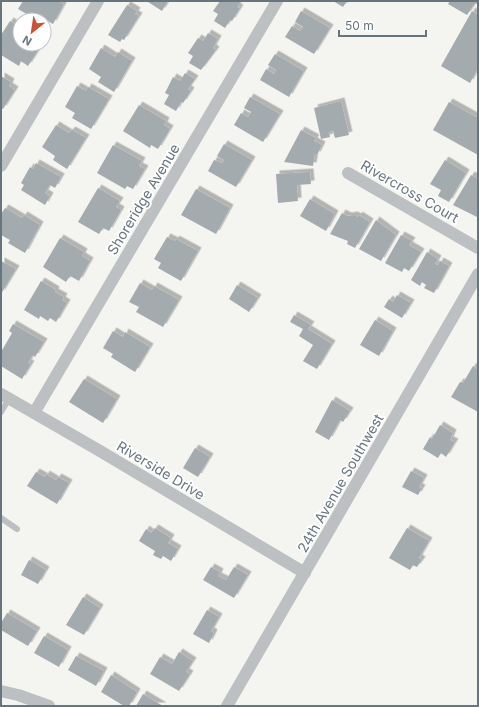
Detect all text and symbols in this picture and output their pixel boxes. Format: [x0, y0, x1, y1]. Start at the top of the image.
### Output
north arrow [12, 12, 52, 52]
scale bar [339, 12, 426, 38]
text: 50 m [345, 18, 374, 33]
text: N [20, 33, 34, 49]
street label: Shoreridge Avenue [103, 141, 183, 257]
street label: Rivercross Court [358, 156, 462, 226]
street label: 24th Avenue Southwest [293, 410, 387, 555]
street label: Riverside Drive [114, 437, 208, 503]

